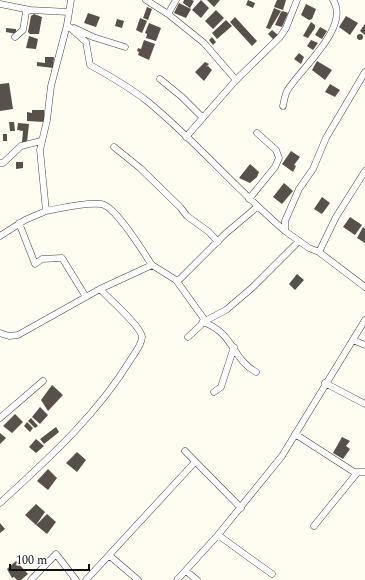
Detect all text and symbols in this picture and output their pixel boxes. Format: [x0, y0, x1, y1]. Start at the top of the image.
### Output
scale bar [10, 546, 89, 572]
text: 100 m [16, 551, 47, 570]

